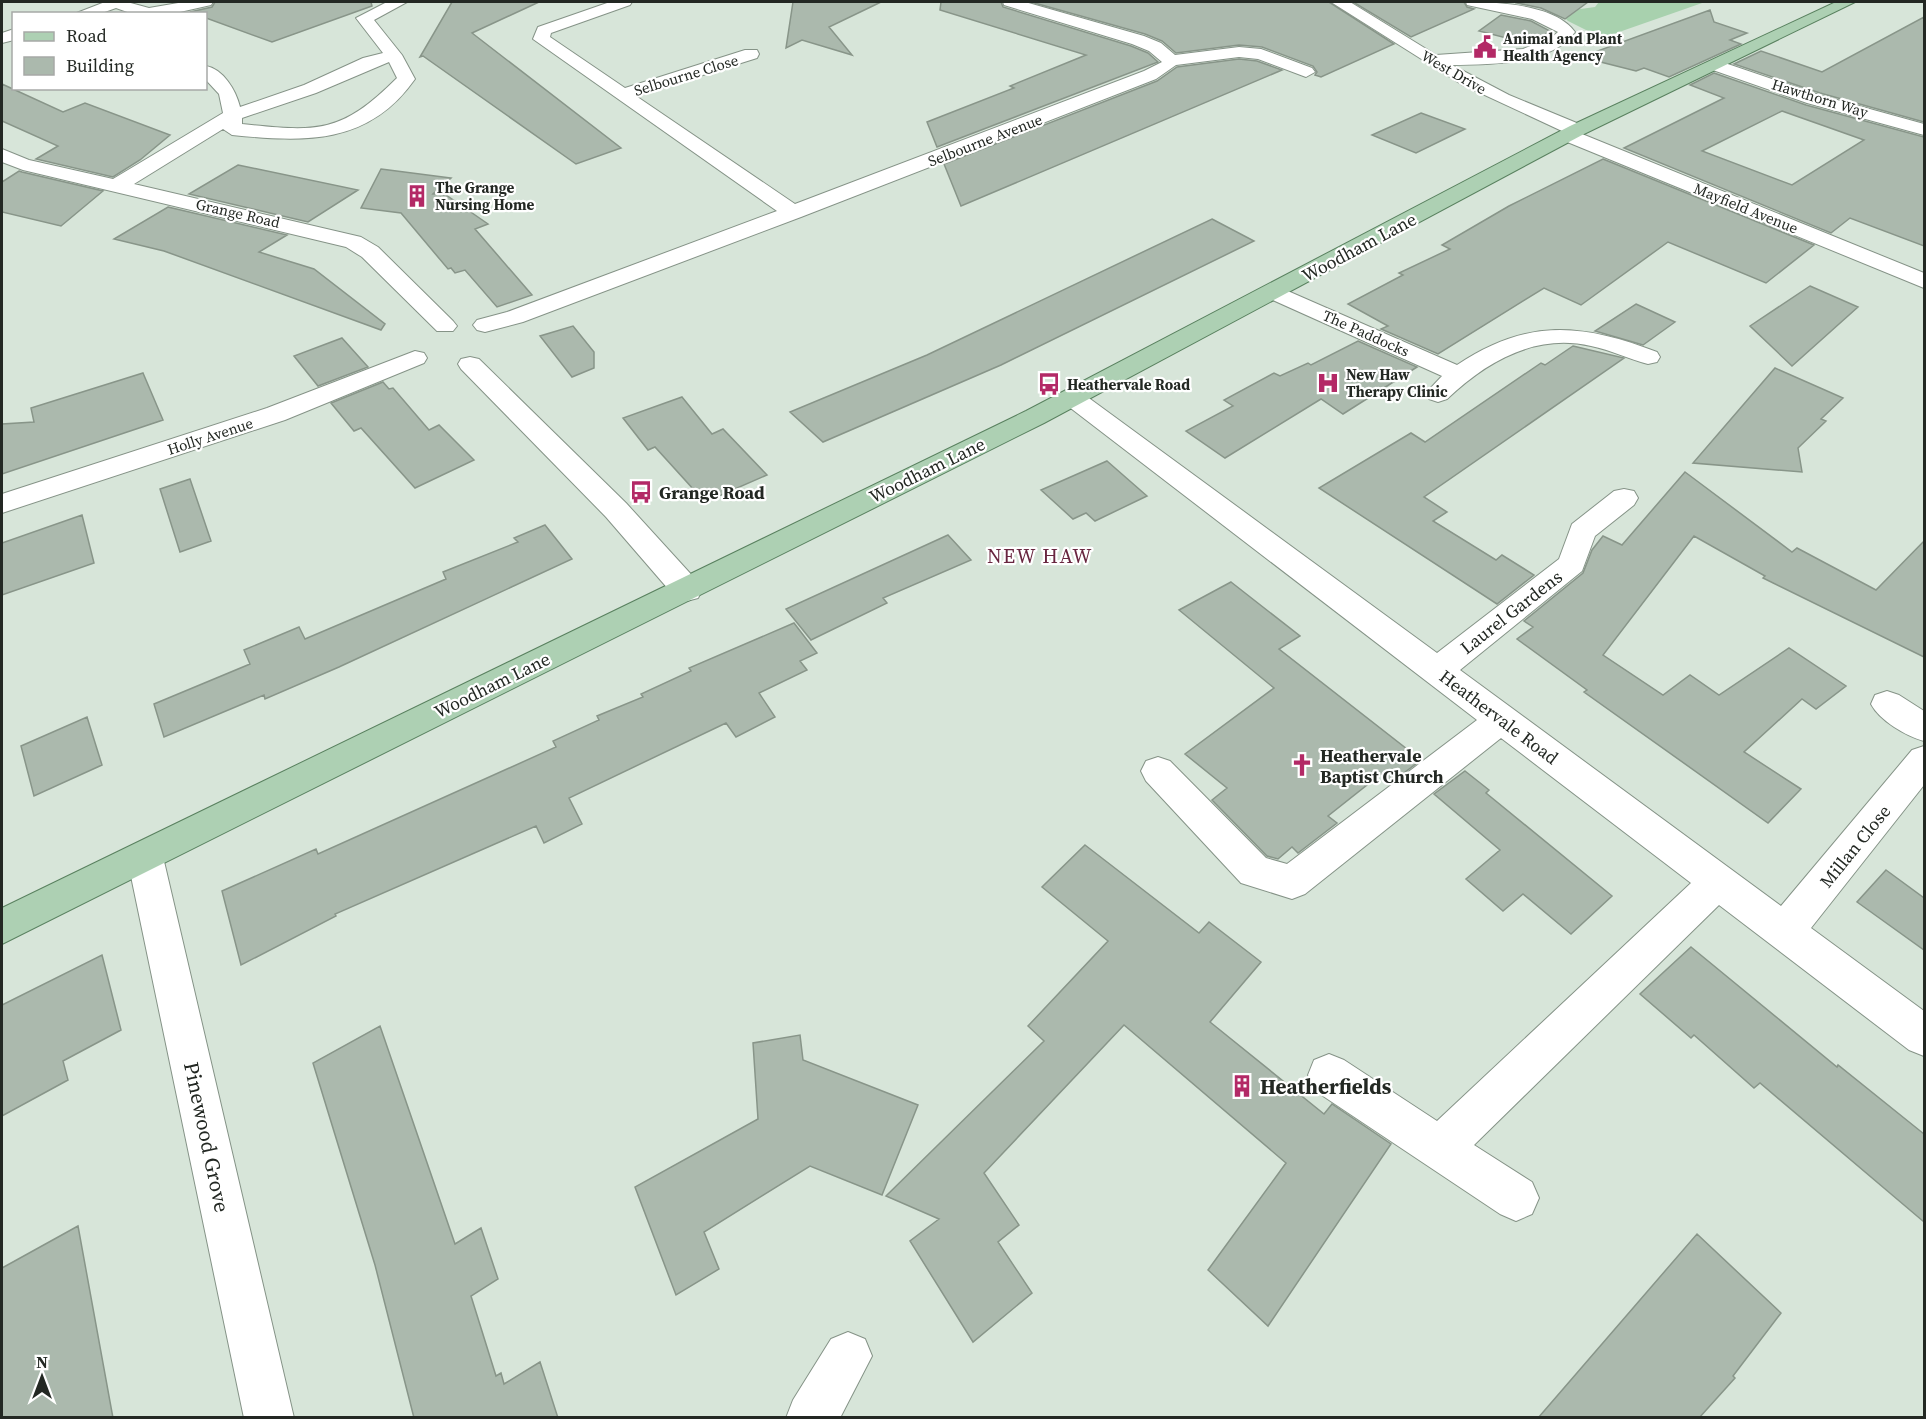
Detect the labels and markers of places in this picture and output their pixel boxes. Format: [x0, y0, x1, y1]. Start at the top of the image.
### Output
place label: Animal and Plant Health Agency [1503, 28, 1623, 66]
public building icon: Animal and Plant Health Agency [1472, 34, 1498, 60]
place label: The Grange Nursing Home [435, 177, 535, 215]
building icon: The Grange Nursing Home [404, 183, 430, 209]
place label: New Haw Therapy Clinic [1346, 364, 1448, 402]
hospital icon: New Haw Therapy Clinic [1315, 370, 1341, 396]
bus stop icon: Heathervale Road [1036, 371, 1062, 397]
place label: Heathervale Road [1067, 374, 1190, 395]
bus stop icon: Grange Road [628, 479, 654, 505]
place label: Grange Road [659, 480, 765, 505]
place label: Heathervale Baptist Church [1320, 743, 1444, 789]
church icon: Heathervale Baptist Church [1289, 752, 1315, 778]
place label: Heatherfields [1260, 1072, 1392, 1101]
building icon: Heatherfields [1229, 1073, 1255, 1099]

